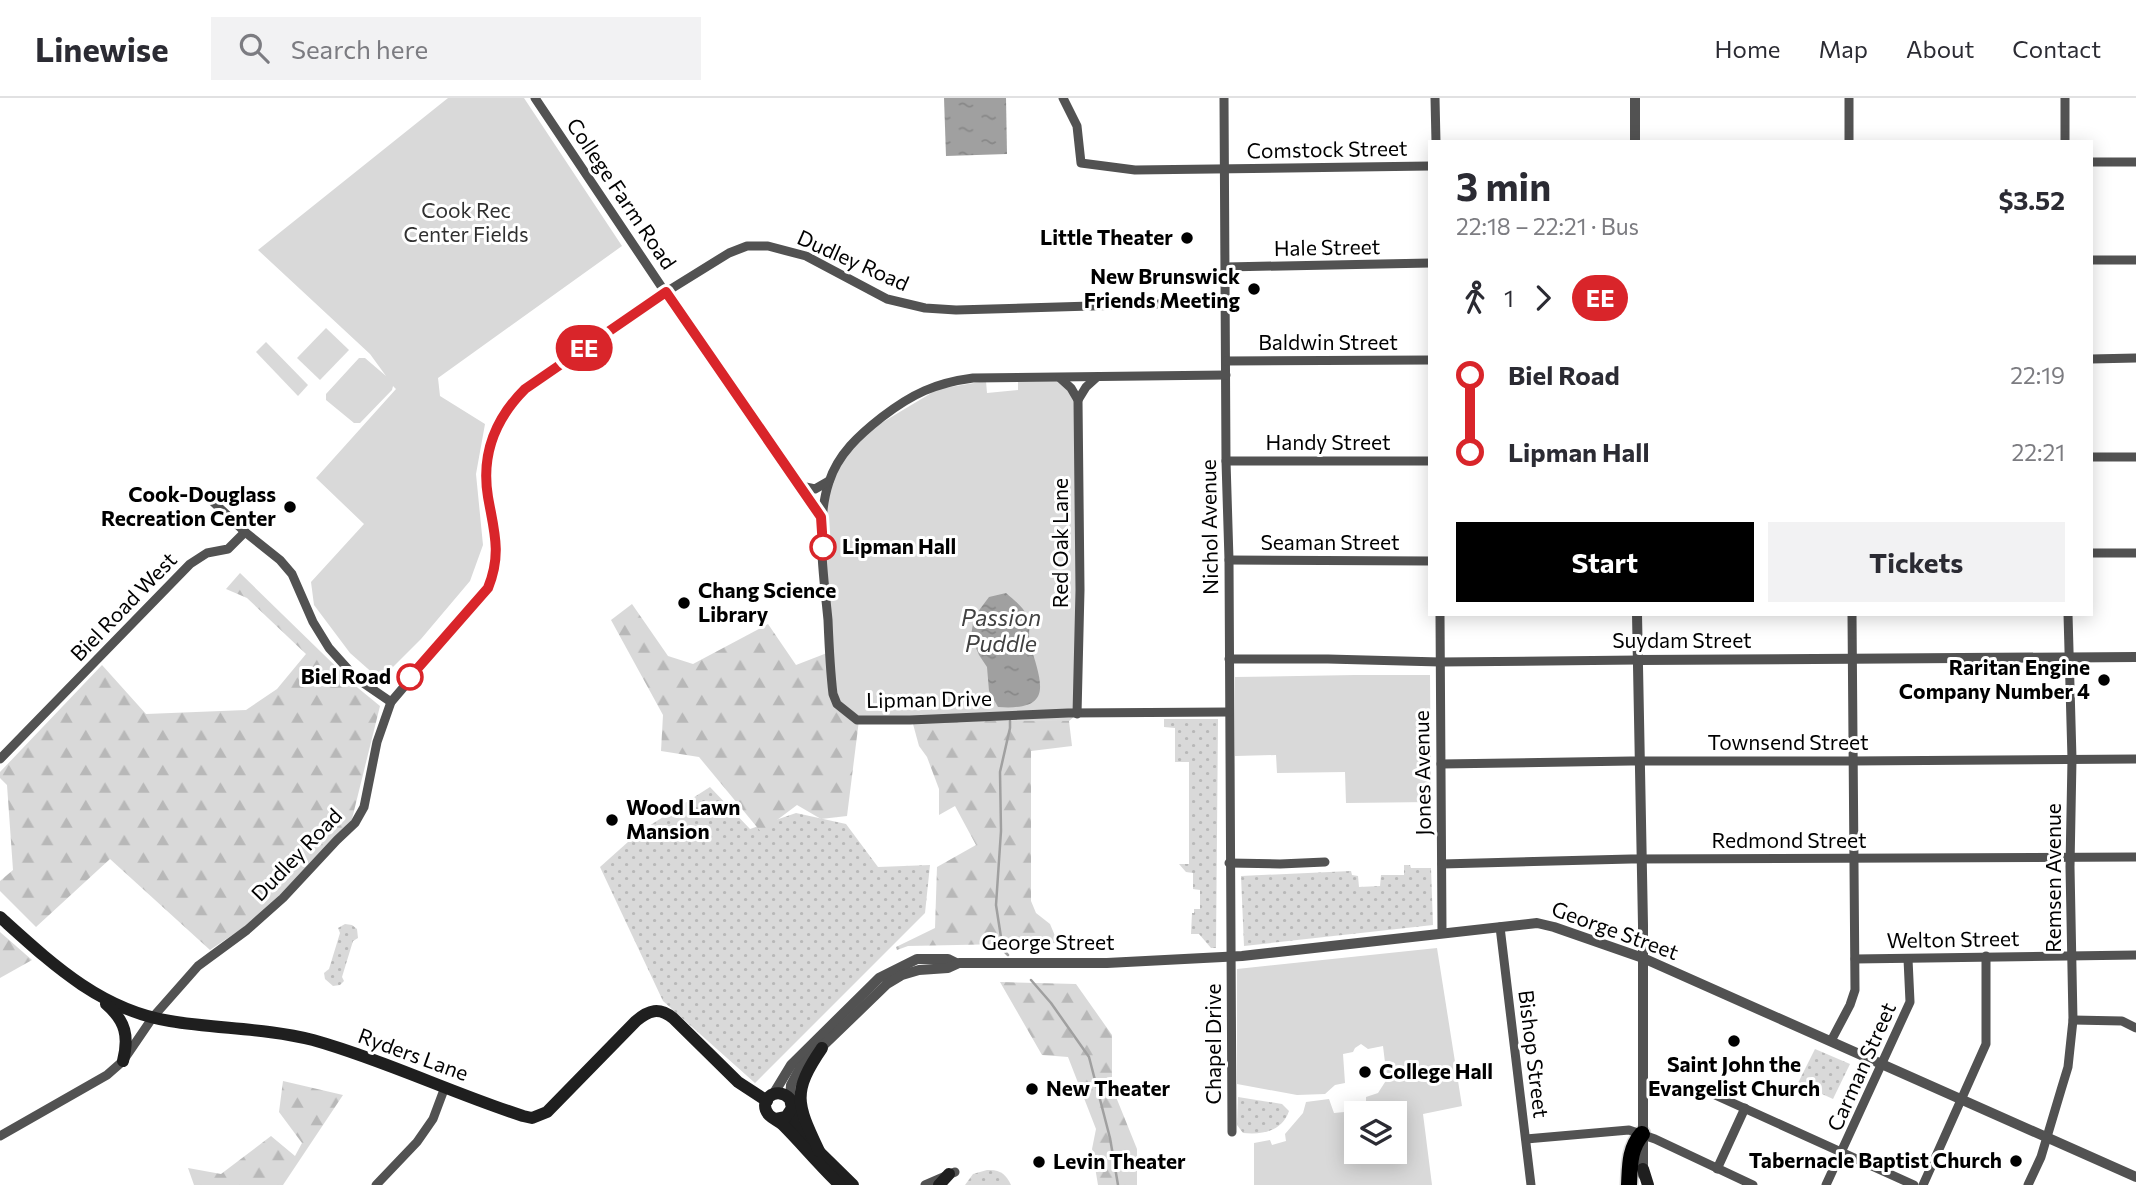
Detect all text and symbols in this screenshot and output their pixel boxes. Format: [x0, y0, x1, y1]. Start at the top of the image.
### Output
search box [211, 17, 701, 80]
text: Linewise [35, 28, 169, 69]
icon: search [235, 29, 273, 67]
text: Search here [291, 33, 428, 64]
text: Home [1715, 34, 1781, 63]
text: Map [1819, 34, 1868, 63]
text: About [1906, 34, 1974, 63]
text: Contact [2012, 34, 2101, 63]
street label: College Farm Road [562, 113, 682, 274]
street label: Comstock Street [1246, 135, 1408, 162]
text: 3 min [1456, 162, 1551, 209]
text: $3.52 [1998, 184, 2065, 215]
park label: Cook Rec Center Fields [404, 197, 528, 246]
text: 22:18 – 22:21 · Bus [1456, 212, 1639, 240]
street label: Dudley Road [794, 224, 913, 295]
place label: Little Theater [1040, 224, 1173, 249]
marker: Little Theater [1179, 230, 1195, 246]
street label: Hale Street [1274, 233, 1380, 260]
place label: New Brunswick Friends Meeting [1084, 263, 1240, 312]
icon: walk [1456, 279, 1494, 317]
icon: forward [1524, 279, 1562, 317]
marker: New Brunswick Friends Meeting [1246, 281, 1262, 297]
text: EE [1586, 283, 1614, 312]
text: 1 [1504, 284, 1514, 312]
line badge: EE [552, 325, 616, 371]
street label: Baldwin Street [1258, 329, 1398, 354]
text: EE [570, 333, 598, 362]
text: Biel Road [1508, 359, 1620, 390]
text: 22:19 [2010, 361, 2065, 389]
street label: Handy Street [1265, 429, 1391, 454]
text: Lipman Hall [1508, 436, 1650, 467]
text: 22:21 [2011, 438, 2065, 466]
street label: Nichol Avenue [1195, 459, 1222, 595]
street label: Red Oak Lane [1047, 478, 1072, 608]
place label: Cook-Douglass Recreation Center [101, 481, 276, 530]
marker: Cook-Douglass Recreation Center [282, 499, 298, 515]
button: Start [1456, 522, 1754, 602]
button: Tickets [1768, 522, 2065, 602]
street label: Seaman Street [1260, 529, 1400, 554]
place label: Lipman Hall [842, 533, 956, 558]
marker: Lipman Hall [810, 534, 836, 560]
street label: Biel Road West [65, 546, 181, 666]
place label: Chang Science Library [698, 577, 836, 626]
marker: Chang Science Library [676, 595, 692, 611]
water label: Passion Puddle [961, 603, 1041, 657]
street label: Suydam Street [1612, 627, 1752, 652]
place label: Raritan Engine Company Number 4 [1899, 654, 2090, 703]
place label: Biel Road [301, 663, 391, 688]
marker: Biel Road [397, 664, 423, 690]
marker: Raritan Engine Company Number 4 [2096, 672, 2112, 688]
street label: Lipman Drive [866, 685, 992, 712]
street label: Jones Avenue [1408, 710, 1435, 836]
street label: Townsend Street [1707, 729, 1869, 754]
place label: Wood Lawn Mansion [626, 794, 740, 843]
street label: Dudley Road [245, 802, 346, 906]
street label: Remsen Avenue [2040, 803, 2065, 953]
marker: Wood Lawn Mansion [604, 812, 620, 828]
street label: Redmond Street [1712, 827, 1867, 852]
street label: George Street [1549, 895, 1682, 964]
street label: Welton Street [1886, 925, 2020, 952]
street label: George Street [981, 929, 1115, 954]
street label: Chapel Drive [1200, 984, 1225, 1105]
street label: Bishop Street [1514, 988, 1555, 1119]
street label: Carman Street [1821, 998, 1900, 1135]
street label: Ryders Lane [355, 1022, 472, 1085]
marker: Saint John the Evangelist Church [1726, 1033, 1742, 1049]
place label: Saint John the Evangelist Church [1648, 1051, 1820, 1100]
place label: College Hall [1379, 1058, 1493, 1083]
marker: College Hall [1357, 1064, 1373, 1080]
place label: New Theater [1046, 1075, 1171, 1100]
marker: New Theater [1024, 1081, 1040, 1097]
map controls [1344, 1101, 1407, 1164]
button: layers [1344, 1101, 1407, 1164]
place label: Tabernacle Baptist Church [1749, 1147, 2002, 1172]
place label: Levin Theater [1053, 1148, 1186, 1173]
marker: Tabernacle Baptist Church [2008, 1153, 2024, 1169]
marker: Levin Theater [1031, 1154, 1047, 1170]

